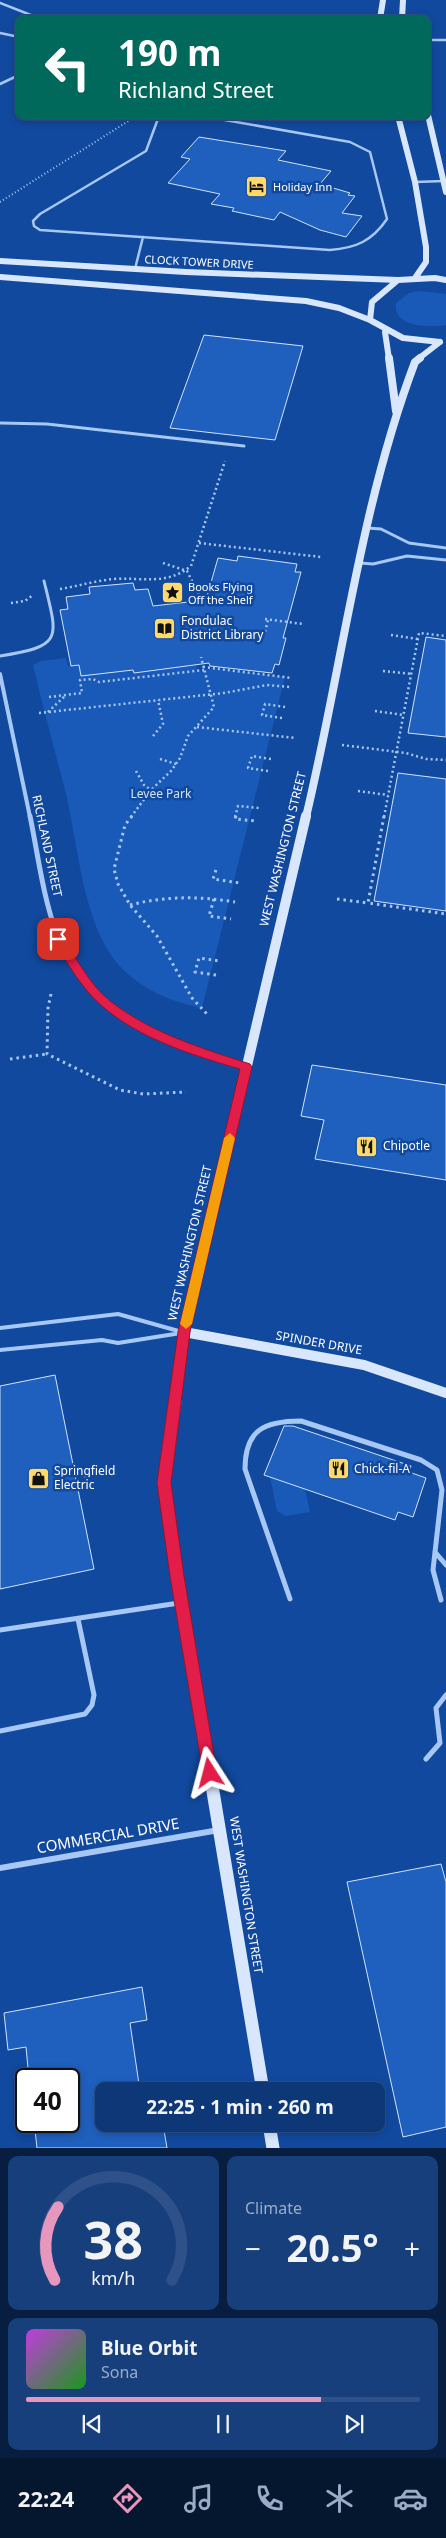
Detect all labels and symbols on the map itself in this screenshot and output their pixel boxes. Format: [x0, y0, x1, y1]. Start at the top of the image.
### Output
hotel icon: Holiday Inn [245, 175, 269, 199]
place label: Holiday Inn [273, 179, 332, 194]
street label: CLOCK TOWER DRIVE [144, 251, 254, 272]
place label: Books Flying Off the Shelf [188, 579, 254, 607]
place icon: Books Flying Off the Shelf [160, 581, 184, 605]
place label: Fondulac District Library [181, 612, 264, 643]
library icon: Fondulac District Library [153, 616, 177, 640]
street label: WEST WASHINGTON STREET [255, 769, 310, 928]
park label: Levee Park [131, 785, 192, 802]
street label: RICHLAND STREET [28, 793, 67, 899]
pin [37, 918, 79, 960]
restaurant icon: Chipotle [355, 1134, 379, 1158]
place label: Chipotle [383, 1137, 430, 1154]
street label: WEST WASHINGTON STREET [163, 1163, 216, 1322]
street label: SPINDER DRIVE [275, 1327, 364, 1358]
restaurant icon: Chick-fil-A [326, 1457, 350, 1481]
place label: Chick-fil-A [354, 1460, 410, 1477]
place label: Springfield Electric [54, 1462, 115, 1493]
shop icon: Springfield Electric [26, 1466, 50, 1490]
position arrow [183, 1746, 235, 1798]
street label: COMMERCIAL DRIVE [35, 1813, 181, 1857]
street label: WEST WASHINGTON STREET [226, 1815, 267, 1975]
speed limit sign: 40 [15, 2068, 80, 2133]

